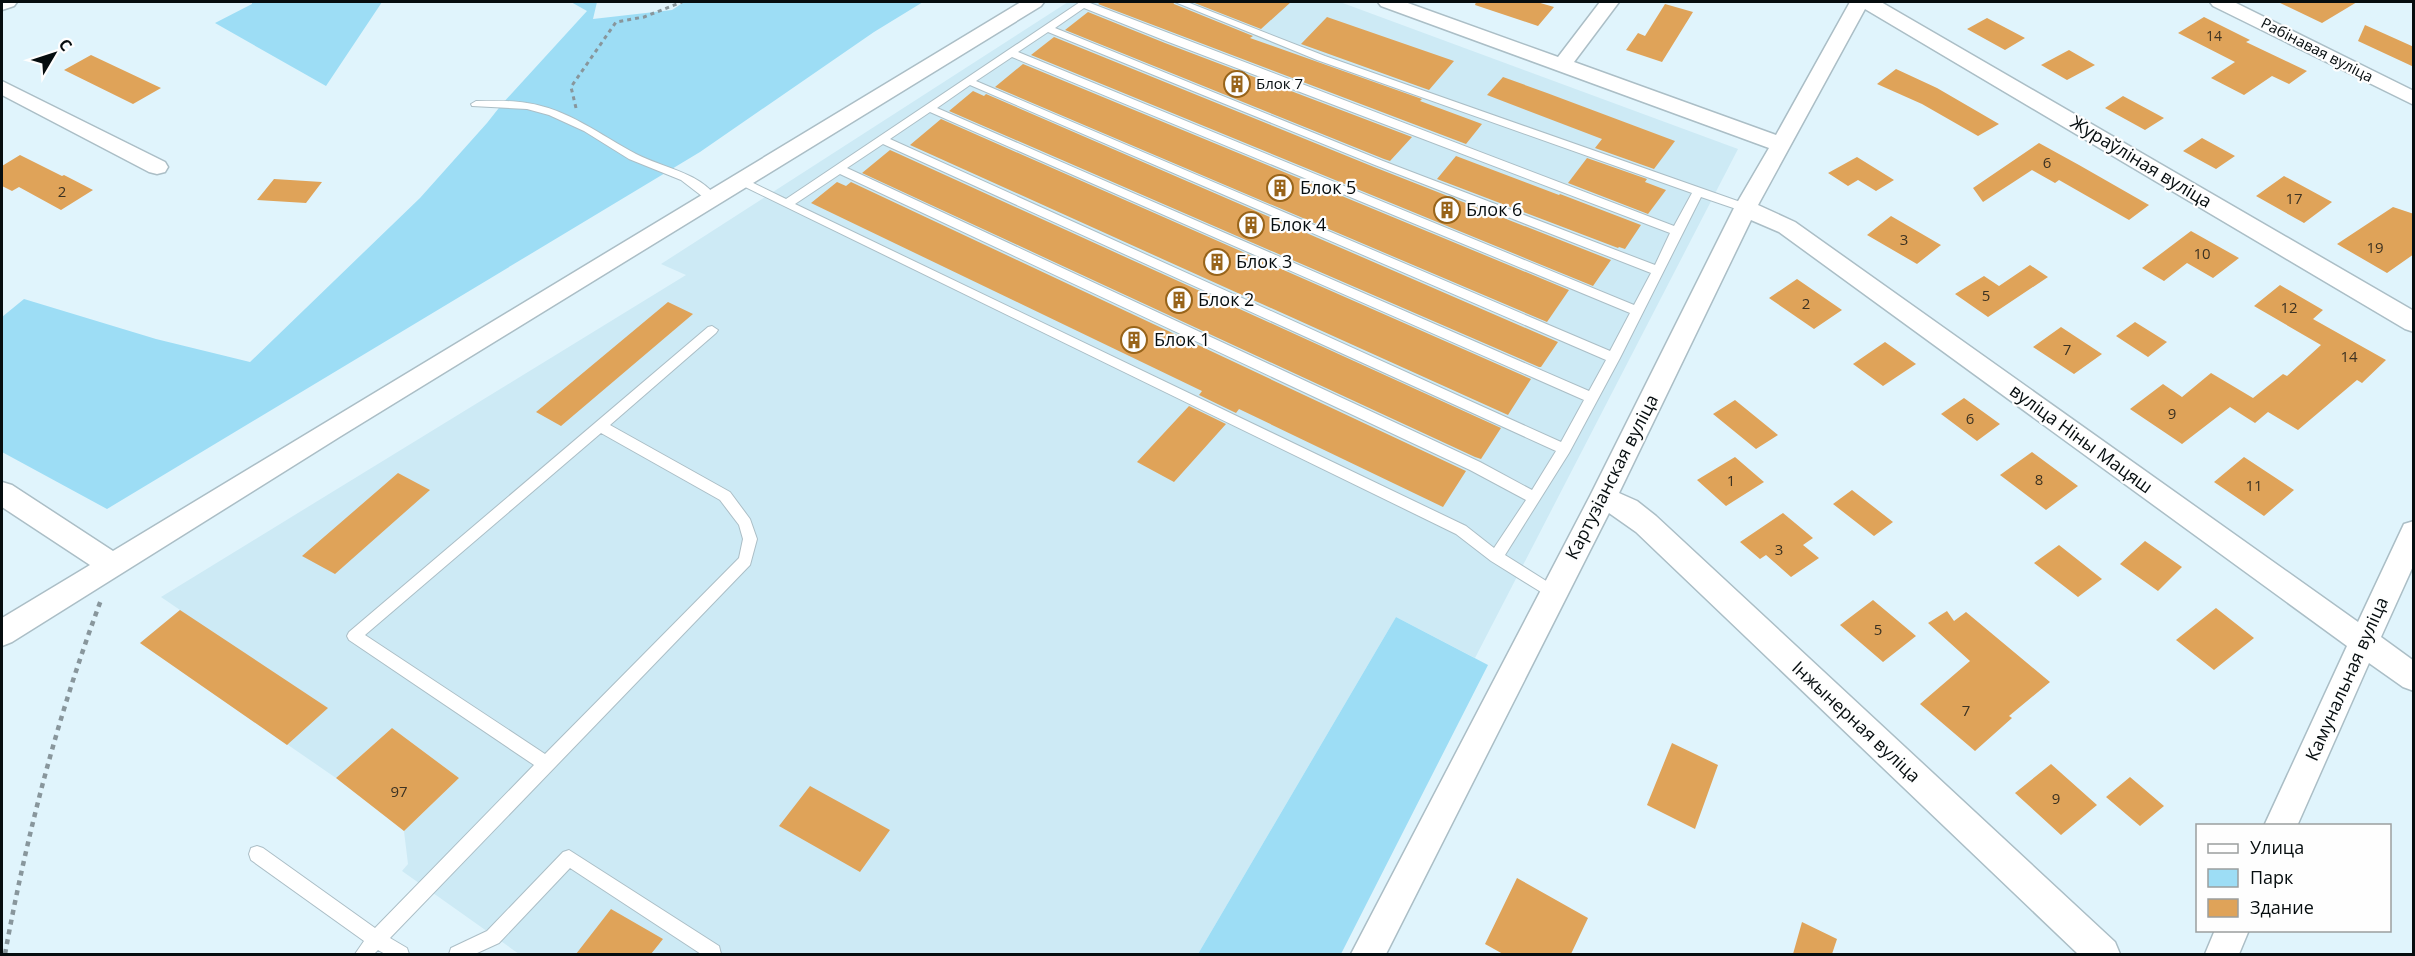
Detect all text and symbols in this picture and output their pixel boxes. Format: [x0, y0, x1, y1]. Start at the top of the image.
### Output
street label: Рабінавая вуліца [2258, 12, 2377, 86]
north arrow [24, 24, 84, 84]
house number: 14 [2206, 26, 2222, 45]
text: С [54, 34, 77, 55]
building icon: Блок 7 [1222, 69, 1252, 99]
place label: Блок 7 [1256, 73, 1303, 93]
street label: Жураўліная вуліца [2067, 110, 2217, 213]
house number: 6 [2043, 152, 2051, 172]
building icon: Блок 5 [1265, 173, 1295, 203]
place label: Блок 5 [1300, 175, 1356, 199]
house number: 2 [58, 181, 66, 201]
house number: 17 [2285, 188, 2303, 208]
building icon: Блок 6 [1432, 195, 1462, 225]
place label: Блок 6 [1466, 197, 1522, 221]
building icon: Блок 4 [1236, 210, 1266, 240]
place label: Блок 4 [1270, 212, 1326, 236]
house number: 3 [1900, 229, 1908, 249]
house number: 19 [2366, 237, 2384, 257]
house number: 10 [2193, 243, 2211, 263]
building icon: Блок 3 [1202, 247, 1232, 277]
place label: Блок 3 [1236, 249, 1292, 273]
building icon: Блок 2 [1164, 285, 1194, 315]
house number: 5 [1982, 285, 1990, 305]
place label: Блок 2 [1198, 287, 1254, 311]
house number: 2 [1802, 293, 1810, 313]
house number: 12 [2280, 297, 2298, 317]
building icon: Блок 1 [1119, 325, 1149, 355]
place label: Блок 1 [1154, 327, 1210, 351]
house number: 7 [2063, 339, 2071, 359]
house number: 14 [2340, 346, 2358, 366]
street label: вуліца Ніны Мацяш [2005, 378, 2158, 498]
street label: Картузіанская вуліца [1559, 390, 1663, 563]
house number: 9 [2168, 403, 2176, 423]
house number: 6 [1966, 408, 1974, 428]
house number: 8 [2035, 469, 2043, 489]
house number: 1 [1727, 470, 1735, 490]
house number: 11 [2245, 475, 2263, 495]
house number: 3 [1775, 539, 1783, 559]
street label: Камунальная вуліца [2299, 593, 2393, 764]
house number: 5 [1874, 619, 1882, 639]
street label: Інжынерная вуліца [1787, 655, 1926, 787]
house number: 7 [1962, 700, 1970, 720]
house number: 97 [390, 781, 408, 801]
house number: 9 [2052, 788, 2060, 808]
legend [2196, 824, 2391, 932]
text: Улица [2250, 835, 2304, 859]
text: Парк [2250, 865, 2294, 889]
text: Здание [2250, 895, 2314, 919]

